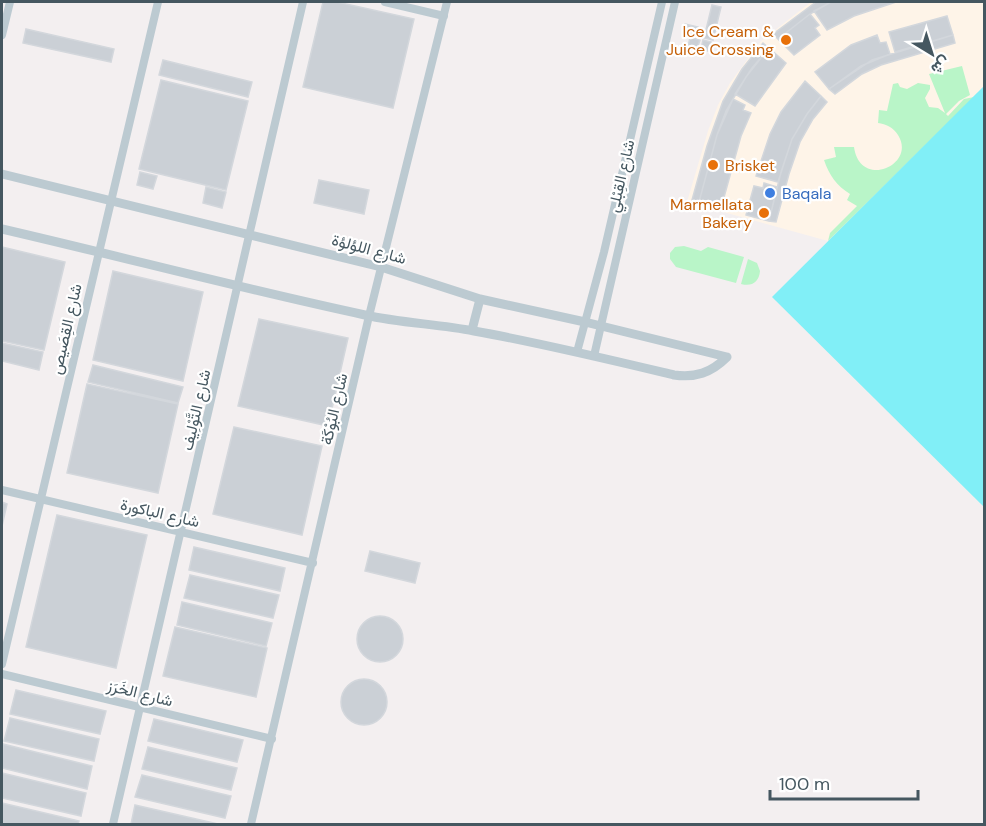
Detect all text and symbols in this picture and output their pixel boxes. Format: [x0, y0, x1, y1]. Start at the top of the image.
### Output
place label: Ice Cream & Juice Crossing [666, 21, 774, 60]
north arrow [902, 24, 962, 84]
marker: Ice Cream & Juice Crossing [779, 33, 793, 47]
text: ش [927, 51, 955, 80]
street label: شارع القِبْلي [602, 138, 642, 215]
place label: Brisket [725, 155, 775, 176]
marker: Brisket [706, 158, 720, 172]
place label: Baqala [782, 183, 831, 204]
marker: Baqala [763, 186, 777, 200]
place label: Marmellata Bakery [670, 194, 752, 233]
marker: Marmellata Bakery [757, 206, 771, 220]
street label: شارع اللؤلؤة [329, 229, 408, 270]
street label: شارع القِصَيص [45, 282, 88, 377]
street label: شارع التَّوْلِيف [176, 367, 217, 453]
street label: شارع البُوْكَة [316, 371, 353, 447]
street label: شارع الباكورة [118, 494, 202, 533]
street label: شارع الخَرَز [104, 674, 175, 712]
scale bar [770, 763, 918, 801]
text: 100 m [779, 772, 830, 796]

